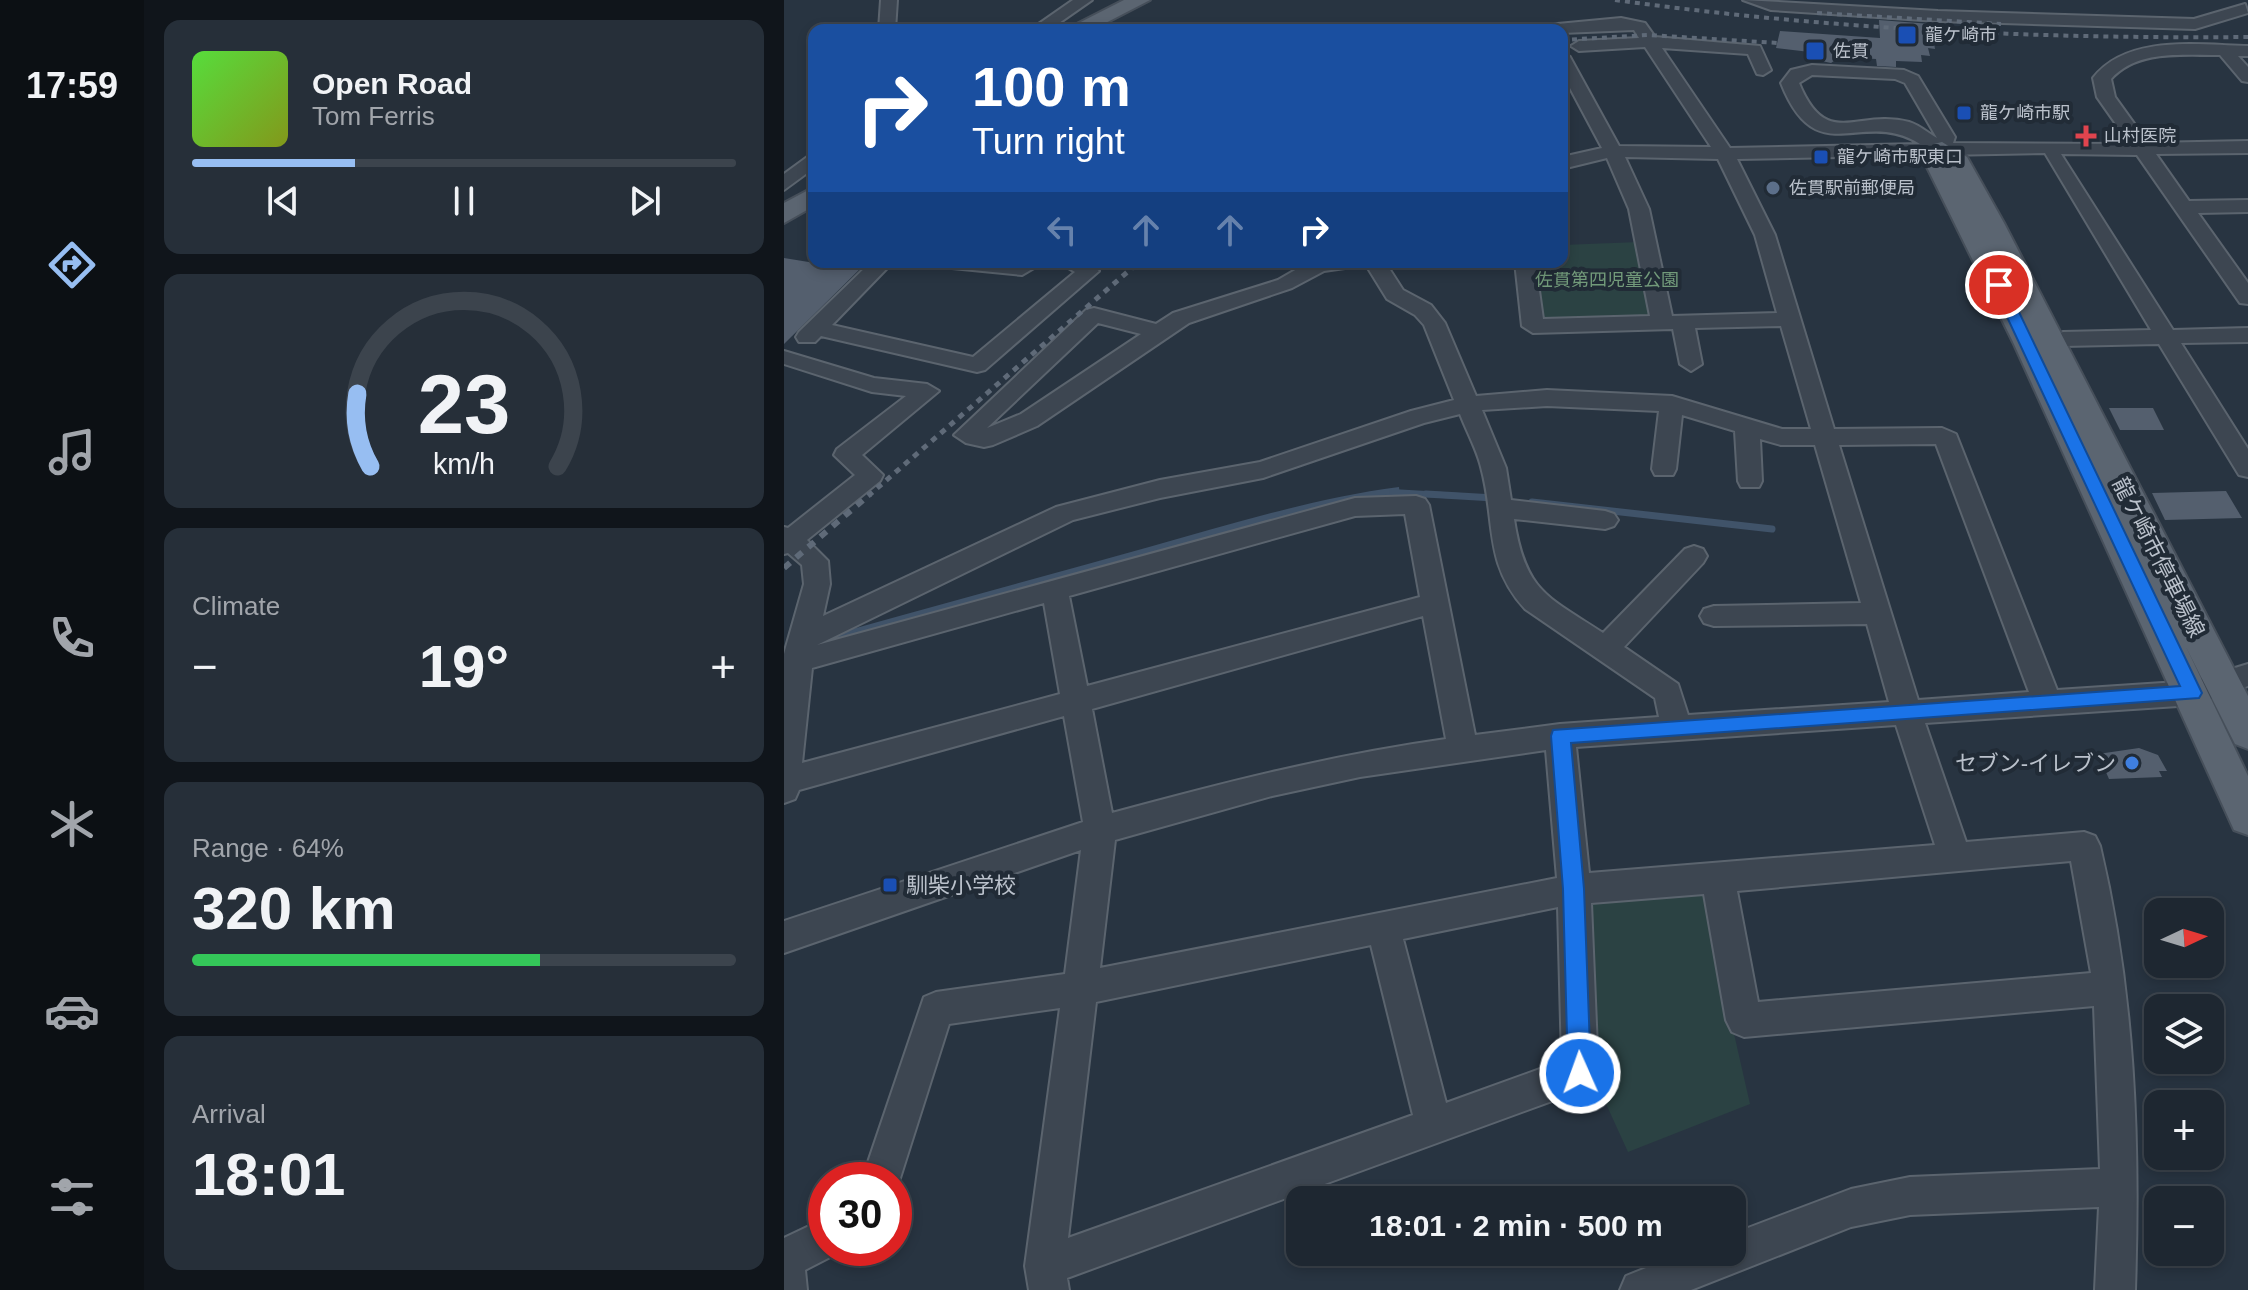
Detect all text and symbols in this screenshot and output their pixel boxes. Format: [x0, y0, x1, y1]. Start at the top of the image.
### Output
marker: 龍ケ崎市 [1896, 24, 1918, 46]
place label: 龍ケ崎市 [1925, 25, 1997, 45]
marker: 佐貫 [1804, 40, 1826, 62]
place label: 佐貫 [1833, 41, 1869, 61]
text: 100 m [972, 55, 1131, 118]
icon: right [840, 56, 944, 160]
text: 17:59 [26, 65, 118, 106]
text: Open Road [312, 67, 472, 100]
text: Tom Ferris [312, 101, 435, 131]
place label: 龍ケ崎市駅 [1980, 103, 2070, 123]
marker: 龍ケ崎市駅 [1955, 104, 1973, 122]
text: Turn right [972, 121, 1125, 162]
marker: 山村医院 [2075, 125, 2097, 147]
place label: 山村医院 [2104, 126, 2176, 146]
place label: 龍ケ崎市駅東口 [1837, 147, 1963, 167]
marker: 龍ケ崎市駅東口 [1812, 148, 1830, 166]
place label: 佐貫駅前郵便局 [1789, 178, 1915, 198]
icon: previous [261, 179, 305, 223]
icon: pause [442, 179, 486, 223]
icon: next [623, 179, 667, 223]
marker: 佐貫駅前郵便局 [1764, 179, 1782, 197]
icon: left [1040, 208, 1084, 252]
icon: ahead [1124, 208, 1168, 252]
icon: ahead [1208, 208, 1252, 252]
icon: right [1292, 208, 1336, 252]
icon: directions [44, 237, 100, 293]
pin [1965, 251, 2033, 319]
icon: arrive [1977, 263, 2021, 307]
park label: 佐貫第四児童公園 [1535, 270, 1679, 290]
text: 23 [418, 358, 510, 451]
icon: music [44, 424, 100, 480]
text: km/h [433, 448, 495, 480]
street label: 龍ケ崎市停車場線 [2107, 473, 2210, 641]
text: Climate [192, 591, 280, 621]
icon: phone [44, 610, 100, 666]
text: 19° [419, 633, 509, 700]
text: − [192, 642, 218, 691]
text: + [710, 642, 736, 691]
place label: セブン-イレブン [1955, 751, 2116, 776]
marker: セブン-イレブン [2123, 754, 2141, 772]
icon: climate [44, 796, 100, 852]
text: Range · 64% [192, 833, 344, 863]
place label: 馴柴小学校 [906, 873, 1016, 898]
text: 320 km [192, 875, 396, 942]
marker: 馴柴小学校 [881, 876, 899, 894]
north arrow [2144, 898, 2224, 978]
map controls [2144, 898, 2224, 1266]
icon: car [44, 983, 100, 1039]
button: layers [2144, 994, 2224, 1074]
position arrow [1538, 1031, 1622, 1115]
button: + [2144, 1090, 2224, 1170]
text: Arrival [192, 1099, 266, 1129]
text: 18:01 [192, 1141, 345, 1208]
speed limit sign: 30 [808, 1162, 912, 1266]
icon: filters [44, 1169, 100, 1225]
button: − [2144, 1186, 2224, 1266]
text: 18:01 · 2 min · 500 m [1369, 1209, 1663, 1242]

